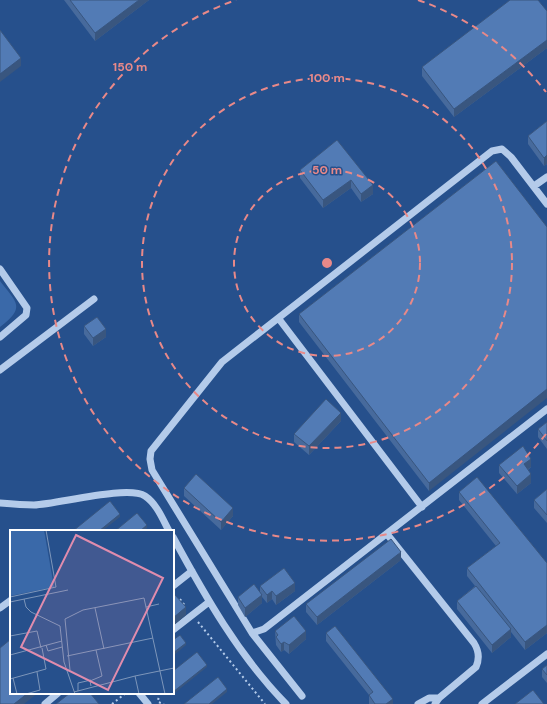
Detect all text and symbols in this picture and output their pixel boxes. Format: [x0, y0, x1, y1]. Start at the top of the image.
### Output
text: 150 m [113, 59, 147, 75]
text: 100 m [309, 70, 345, 86]
text: 50 m [312, 162, 342, 178]
centre of rings [320, 256, 334, 270]
inset map [10, 530, 174, 694]

